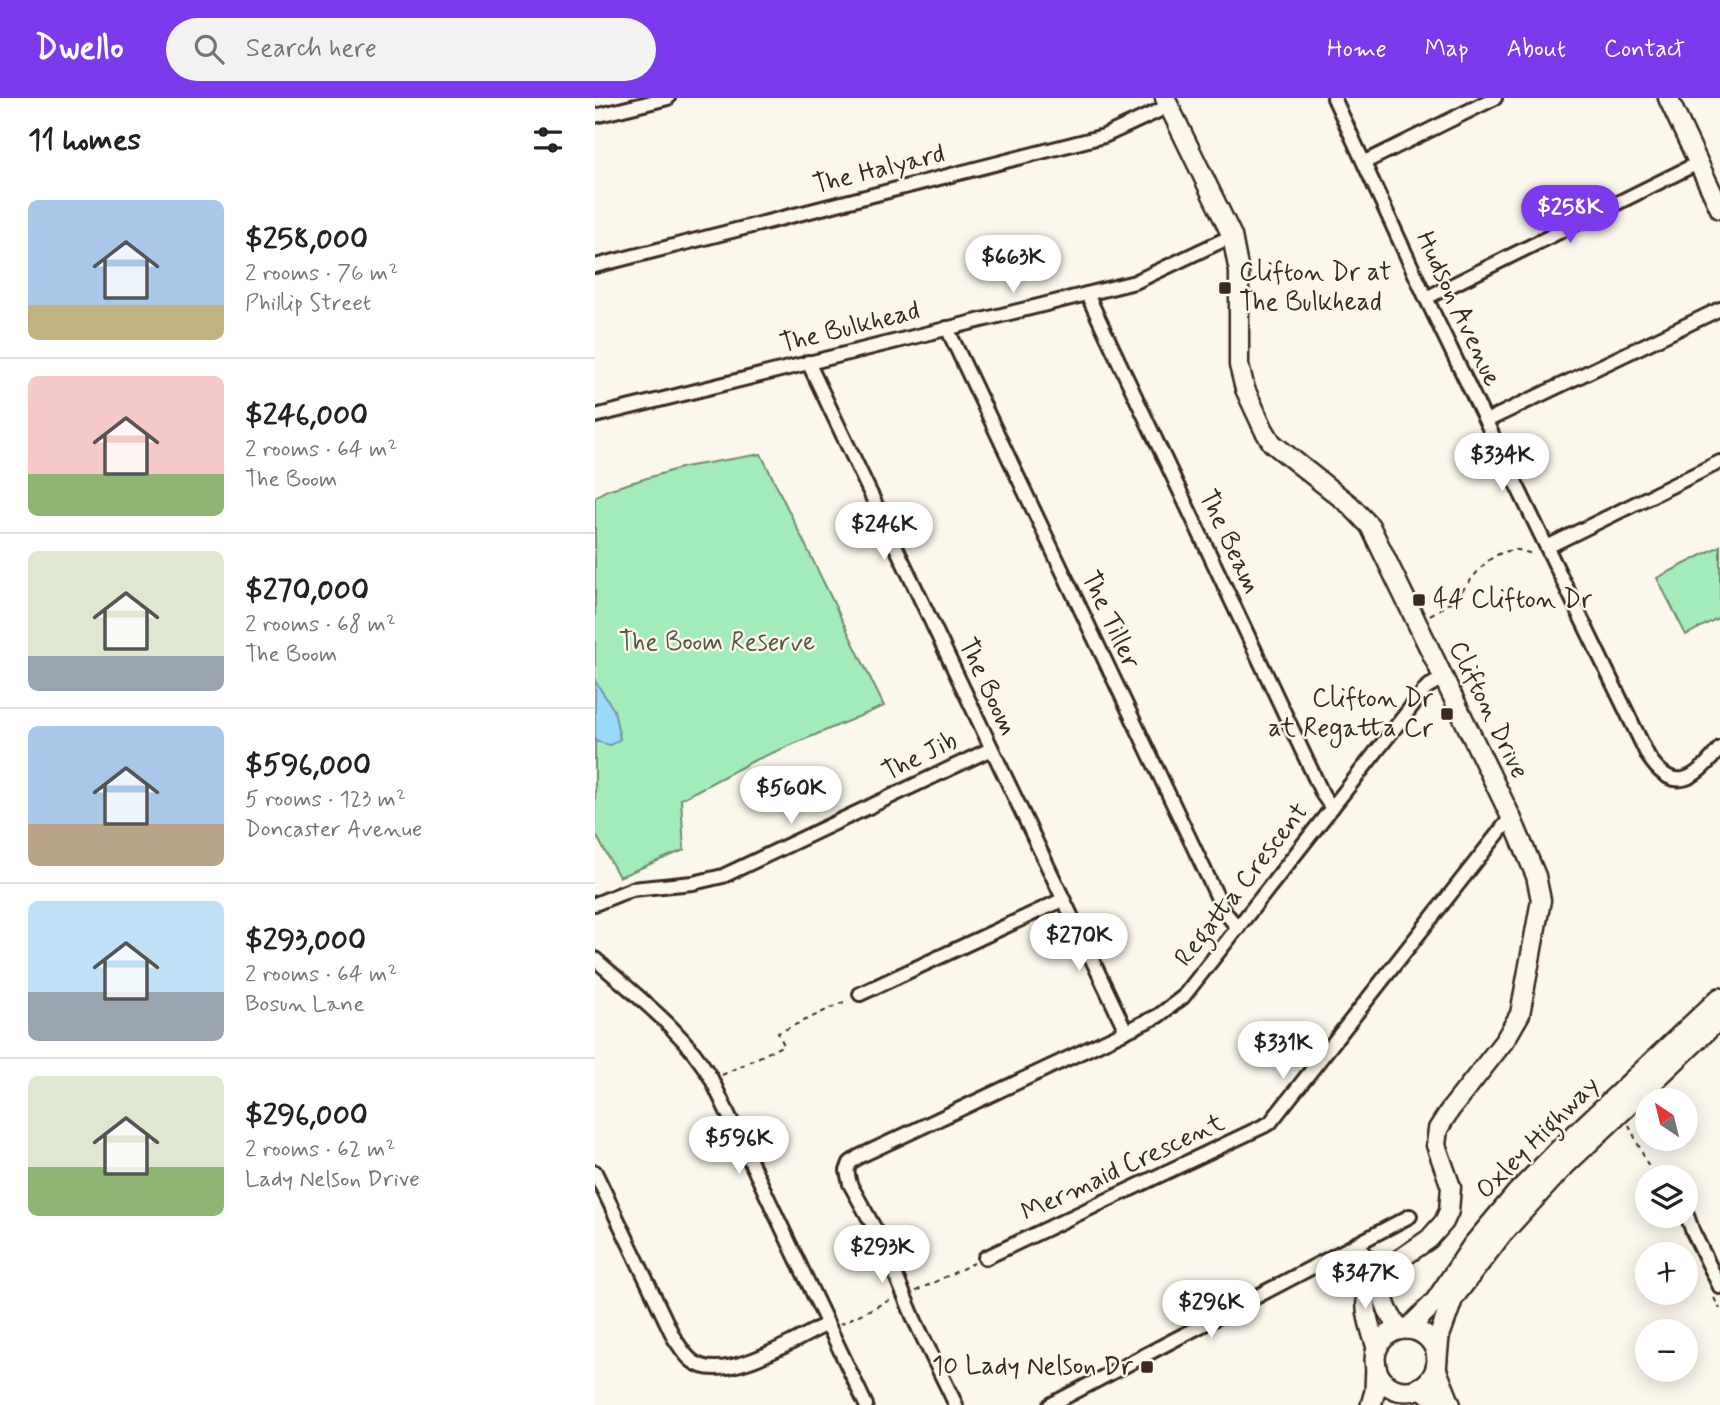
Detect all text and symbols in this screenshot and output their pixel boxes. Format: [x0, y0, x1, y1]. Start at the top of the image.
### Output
search box [166, 18, 656, 81]
text: Dwello [35, 27, 124, 71]
icon: search [190, 30, 228, 68]
text: Search here [246, 32, 377, 66]
text: Home [1327, 34, 1387, 65]
text: Map [1425, 34, 1469, 65]
text: About [1507, 34, 1566, 65]
text: Contact [1604, 34, 1685, 65]
text: 11 homes [28, 121, 141, 160]
icon: filters [529, 121, 567, 159]
street label: The Halyard [810, 137, 948, 203]
pin: $258K [1521, 186, 1619, 245]
text: $258K [1537, 193, 1603, 223]
text: $258,000 [245, 220, 368, 259]
street label: Hudson Avenue [1407, 226, 1509, 392]
icon: home [84, 228, 168, 312]
pin: $663K [964, 236, 1062, 295]
text: $663K [981, 243, 1045, 273]
place label: Clifton Dr at The Bulkhead [1239, 256, 1392, 320]
text: 2 rooms · 76 m² [245, 259, 398, 289]
marker: Clifton Dr at The Bulkhead [1217, 280, 1233, 296]
text: Phillip Street [245, 289, 371, 319]
street label: The Bulkhead [776, 294, 924, 362]
text: $246,000 [245, 396, 368, 435]
icon: home [84, 404, 168, 488]
pin: $334K [1453, 434, 1551, 493]
text: 2 rooms · 64 m² [245, 435, 397, 465]
text: $334K [1470, 441, 1534, 471]
text: The Boom [245, 465, 337, 495]
street label: The Beam [1190, 484, 1268, 600]
pin: $246K [835, 503, 933, 562]
text: $246K [851, 510, 917, 540]
street label: The Tiller [1073, 565, 1148, 675]
text: $270,000 [245, 571, 369, 610]
icon: home [84, 579, 168, 663]
place label: 44 Clifton Dr [1433, 583, 1592, 617]
marker: 44 Clifton Dr [1411, 592, 1427, 608]
text: 2 rooms · 68 m² [245, 610, 396, 640]
park label: The Boom Reserve [619, 626, 815, 660]
street label: The Boom [950, 633, 1024, 741]
street label: Clifton Drive [1440, 635, 1536, 785]
text: The Boom [245, 640, 337, 670]
place label: Clifton Dr at Regatta Cr [1268, 682, 1433, 748]
marker: Clifton Dr at Regatta Cr [1439, 706, 1455, 722]
street label: The Jib [877, 724, 963, 790]
text: $596,000 [245, 746, 371, 785]
icon: home [84, 754, 168, 838]
pin: $560K [742, 766, 840, 826]
text: $560K [756, 774, 826, 804]
text: 5 rooms · 123 m² [245, 785, 406, 815]
street label: Regatta Crescent [1167, 796, 1319, 976]
text: Doncaster Avenue [245, 815, 422, 845]
pin: $270K [1030, 914, 1128, 973]
text: $293,000 [245, 921, 366, 960]
text: $270K [1046, 921, 1112, 951]
icon: home [84, 929, 168, 1013]
text: 2 rooms · 64 m² [245, 960, 397, 990]
text: Bosun Lane [245, 990, 364, 1020]
pin: $331K [1234, 1021, 1332, 1081]
text: $331K [1254, 1029, 1312, 1059]
street label: Oxley Highway [1469, 1069, 1609, 1209]
north arrow [1635, 1088, 1697, 1152]
map controls [1635, 1088, 1698, 1382]
text: $296,000 [245, 1096, 368, 1135]
icon: home [84, 1104, 168, 1188]
street label: Mermaid Crescent [1016, 1106, 1230, 1230]
pin: $596K [690, 1116, 788, 1176]
text: $596K [705, 1124, 773, 1154]
text: 2 rooms · 62 m² [245, 1135, 396, 1165]
text: Lady Nelson Drive [245, 1165, 420, 1195]
button: layers [1635, 1165, 1698, 1228]
pin: $293K [833, 1226, 931, 1285]
text: $293K [850, 1233, 914, 1263]
button: + [1635, 1242, 1698, 1305]
pin: $347K [1316, 1252, 1414, 1311]
text: $347K [1332, 1259, 1398, 1289]
pin: $296K [1162, 1280, 1260, 1340]
text: $296K [1178, 1288, 1244, 1318]
button: − [1635, 1319, 1698, 1382]
place label: 10 Lady Nelson Dr [932, 1350, 1134, 1384]
marker: 10 Lady Nelson Dr [1139, 1359, 1155, 1375]

